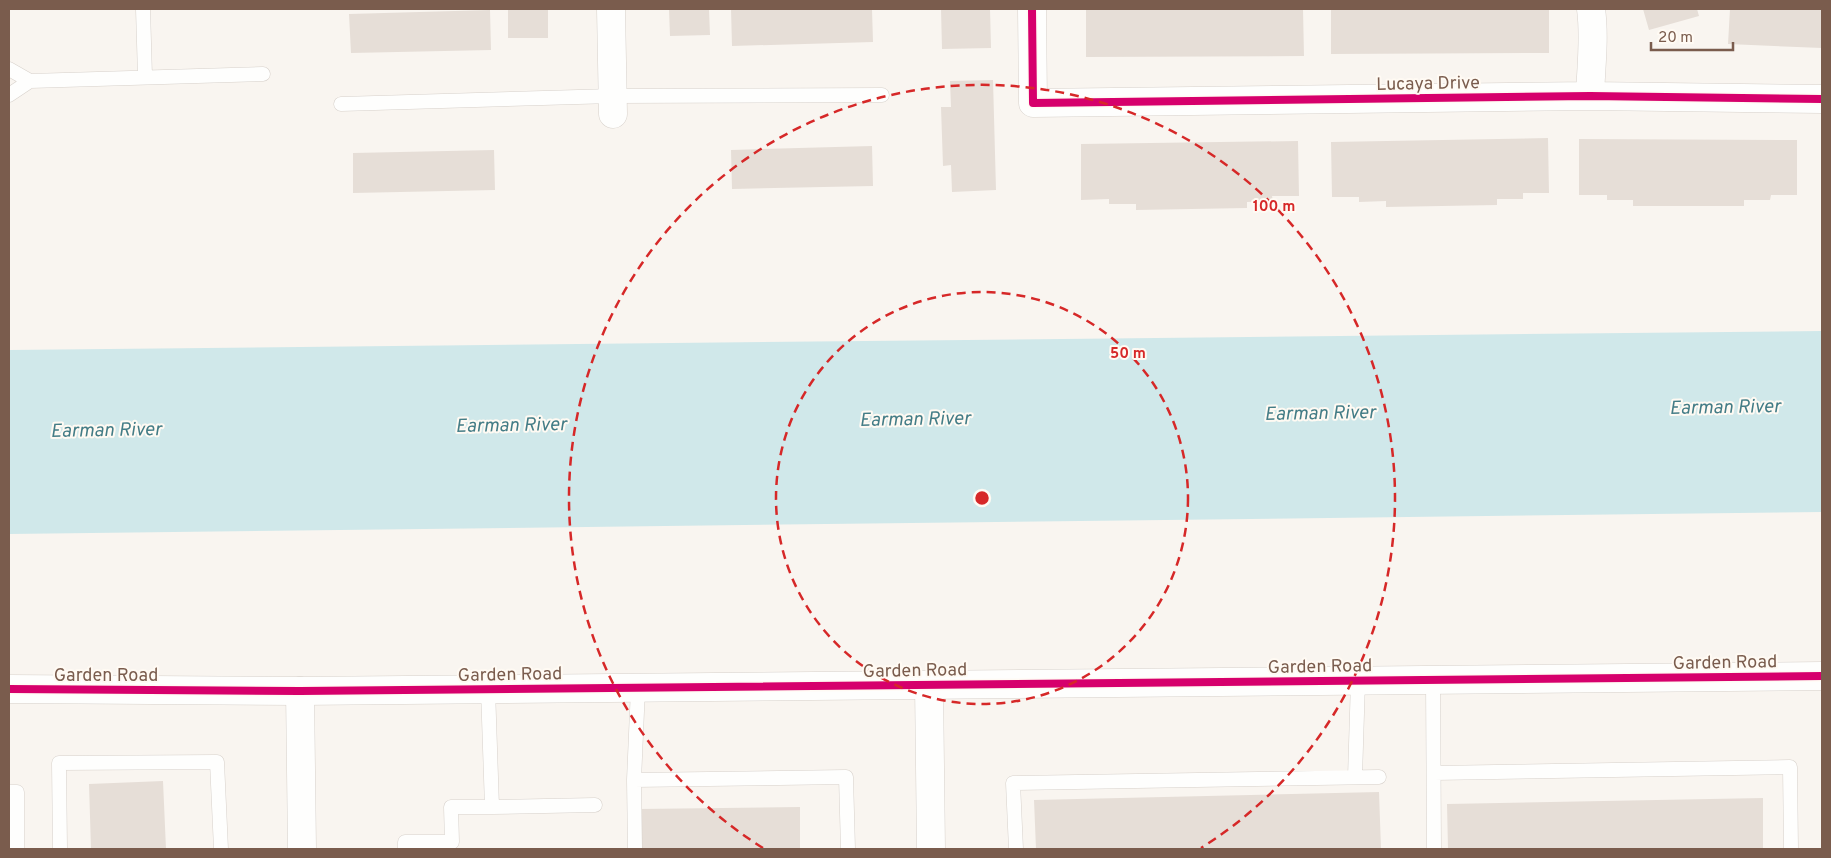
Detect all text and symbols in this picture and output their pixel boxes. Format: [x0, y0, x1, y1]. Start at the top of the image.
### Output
scale bar [1651, 20, 1734, 52]
text: 20 m [1658, 29, 1693, 48]
street label: Lucaya Drive [1376, 72, 1480, 97]
text: 100 m [1253, 198, 1295, 217]
text: 50 m [1110, 345, 1146, 364]
water label: Earman River [1669, 395, 1782, 421]
water label: Earman River [1264, 401, 1377, 427]
water label: Earman River [859, 407, 972, 433]
water label: Earman River [455, 413, 568, 439]
water label: Earman River [50, 418, 163, 444]
centre of rings [973, 489, 991, 507]
street label: Garden Road [1673, 651, 1778, 676]
street label: Garden Road [1268, 655, 1373, 680]
street label: Garden Road [863, 659, 968, 684]
street label: Garden Road [458, 663, 563, 688]
street label: Garden Road [54, 665, 158, 688]

